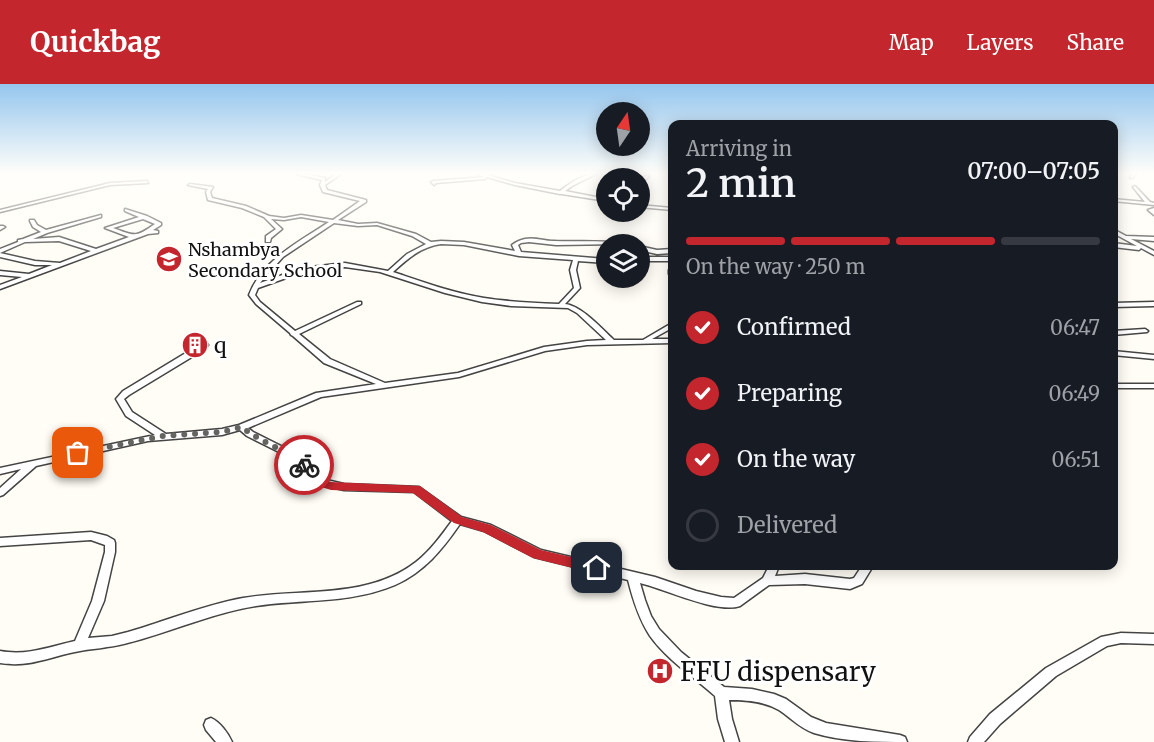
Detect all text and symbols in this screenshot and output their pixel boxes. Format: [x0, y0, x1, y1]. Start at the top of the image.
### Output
text: Quickbag [30, 24, 161, 60]
text: Map [889, 29, 934, 56]
text: Layers [967, 29, 1034, 56]
text: Share [1067, 29, 1124, 56]
north arrow [596, 102, 650, 156]
map controls [596, 102, 650, 288]
text: Arriving in [686, 136, 792, 161]
text: 07:00–07:05 [967, 157, 1100, 185]
text: 2 min [686, 159, 796, 208]
button: locate [596, 168, 650, 222]
button: layers [596, 234, 650, 288]
place label: Nshambya Secondary School [188, 238, 343, 282]
school or university icon: Nshambya Secondary School [154, 244, 184, 274]
text: On the way · 250 m [686, 254, 865, 279]
icon: check [686, 311, 719, 344]
text: Confirmed [737, 313, 851, 341]
text: 06:47 [1050, 315, 1100, 340]
building icon: q [180, 330, 210, 360]
place label: q [214, 332, 227, 359]
icon: check [686, 377, 719, 410]
text: Preparing [737, 379, 842, 407]
text: 06:49 [1049, 381, 1100, 406]
pin [52, 427, 103, 478]
courier [274, 435, 334, 495]
icon: bag [61, 436, 94, 469]
icon: check [686, 443, 719, 476]
text: On the way [737, 445, 855, 473]
text: 06:51 [1052, 447, 1100, 472]
icon: bike [288, 449, 321, 482]
text: Delivered [737, 511, 837, 539]
pin [571, 542, 622, 593]
icon: home [580, 551, 613, 584]
place label: FFU dispensary [680, 655, 877, 688]
hospital icon: FFU dispensary [645, 656, 675, 686]

